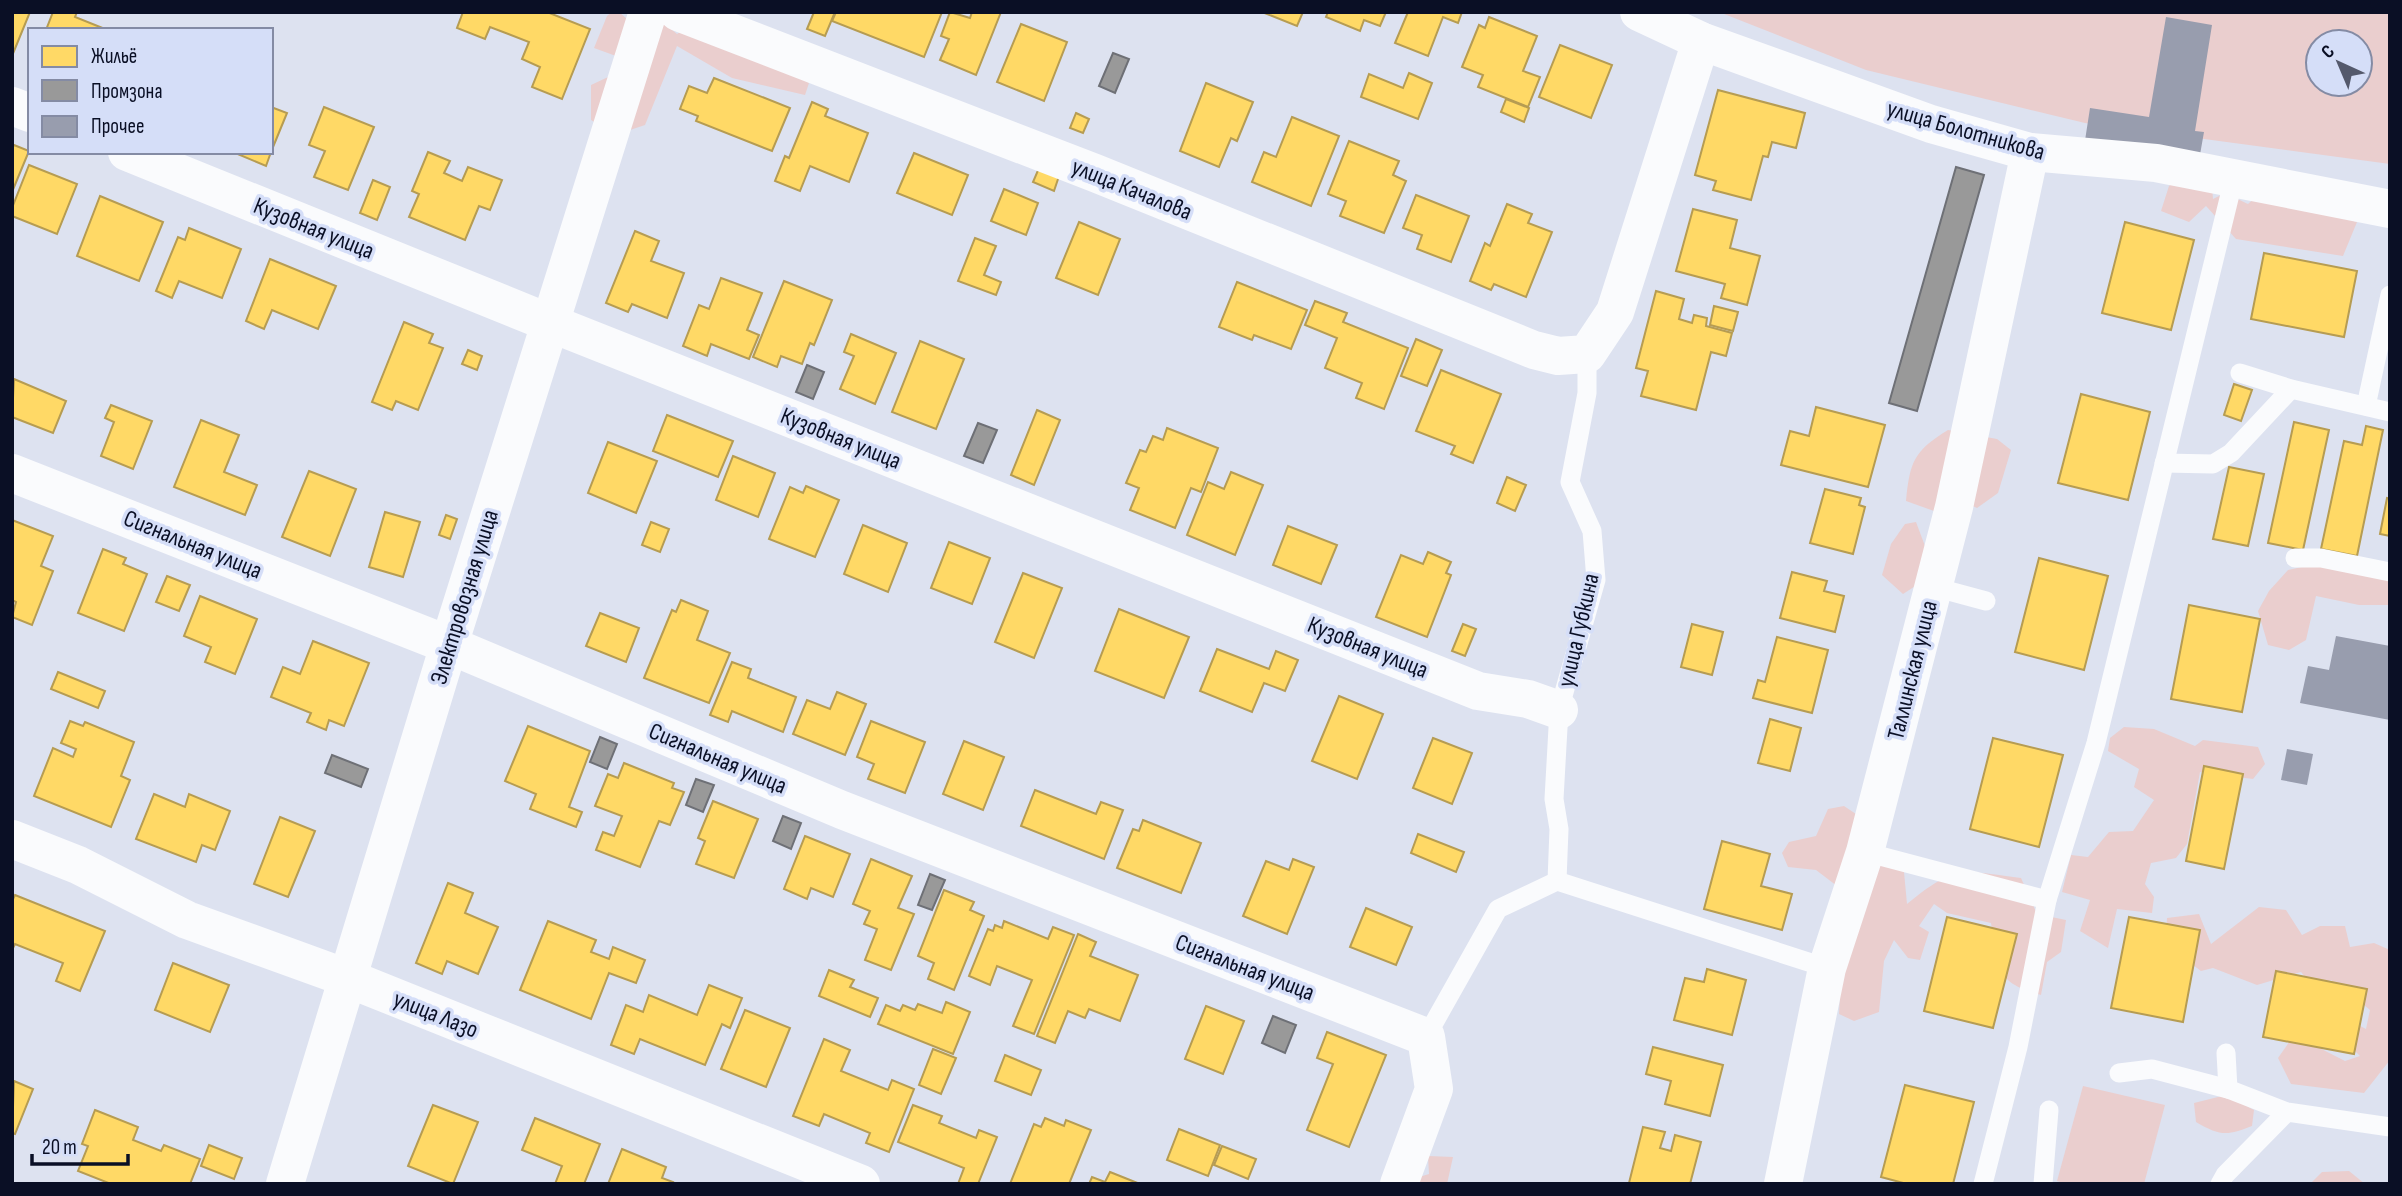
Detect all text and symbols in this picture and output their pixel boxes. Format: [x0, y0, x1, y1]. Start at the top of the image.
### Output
legend [28, 28, 273, 154]
north arrow [2304, 28, 2374, 98]
text: С [2317, 40, 2340, 64]
text: Жильё [91, 44, 137, 69]
text: Промзона [91, 79, 162, 104]
street label: улица Болотникова [1884, 94, 2048, 167]
text: Прочее [91, 114, 144, 139]
street label: улица Качалова [1067, 152, 1196, 227]
street label: Кузовная улица [249, 191, 378, 266]
street label: Кузовная улица [776, 401, 905, 476]
street label: Сигнальная улица [119, 504, 266, 585]
street label: Электровозная улица [424, 506, 505, 688]
street label: улица Губкина [1551, 571, 1606, 690]
street label: Таллинская улица [1881, 598, 1944, 743]
street label: Кузовная улица [1303, 610, 1432, 685]
street label: Сигнальная улица [645, 716, 791, 800]
street label: Сигнальная улица [1171, 928, 1319, 1007]
street label: улица Лазо [389, 984, 482, 1045]
scale bar [32, 1122, 128, 1166]
text: 20 m [42, 1135, 77, 1160]

